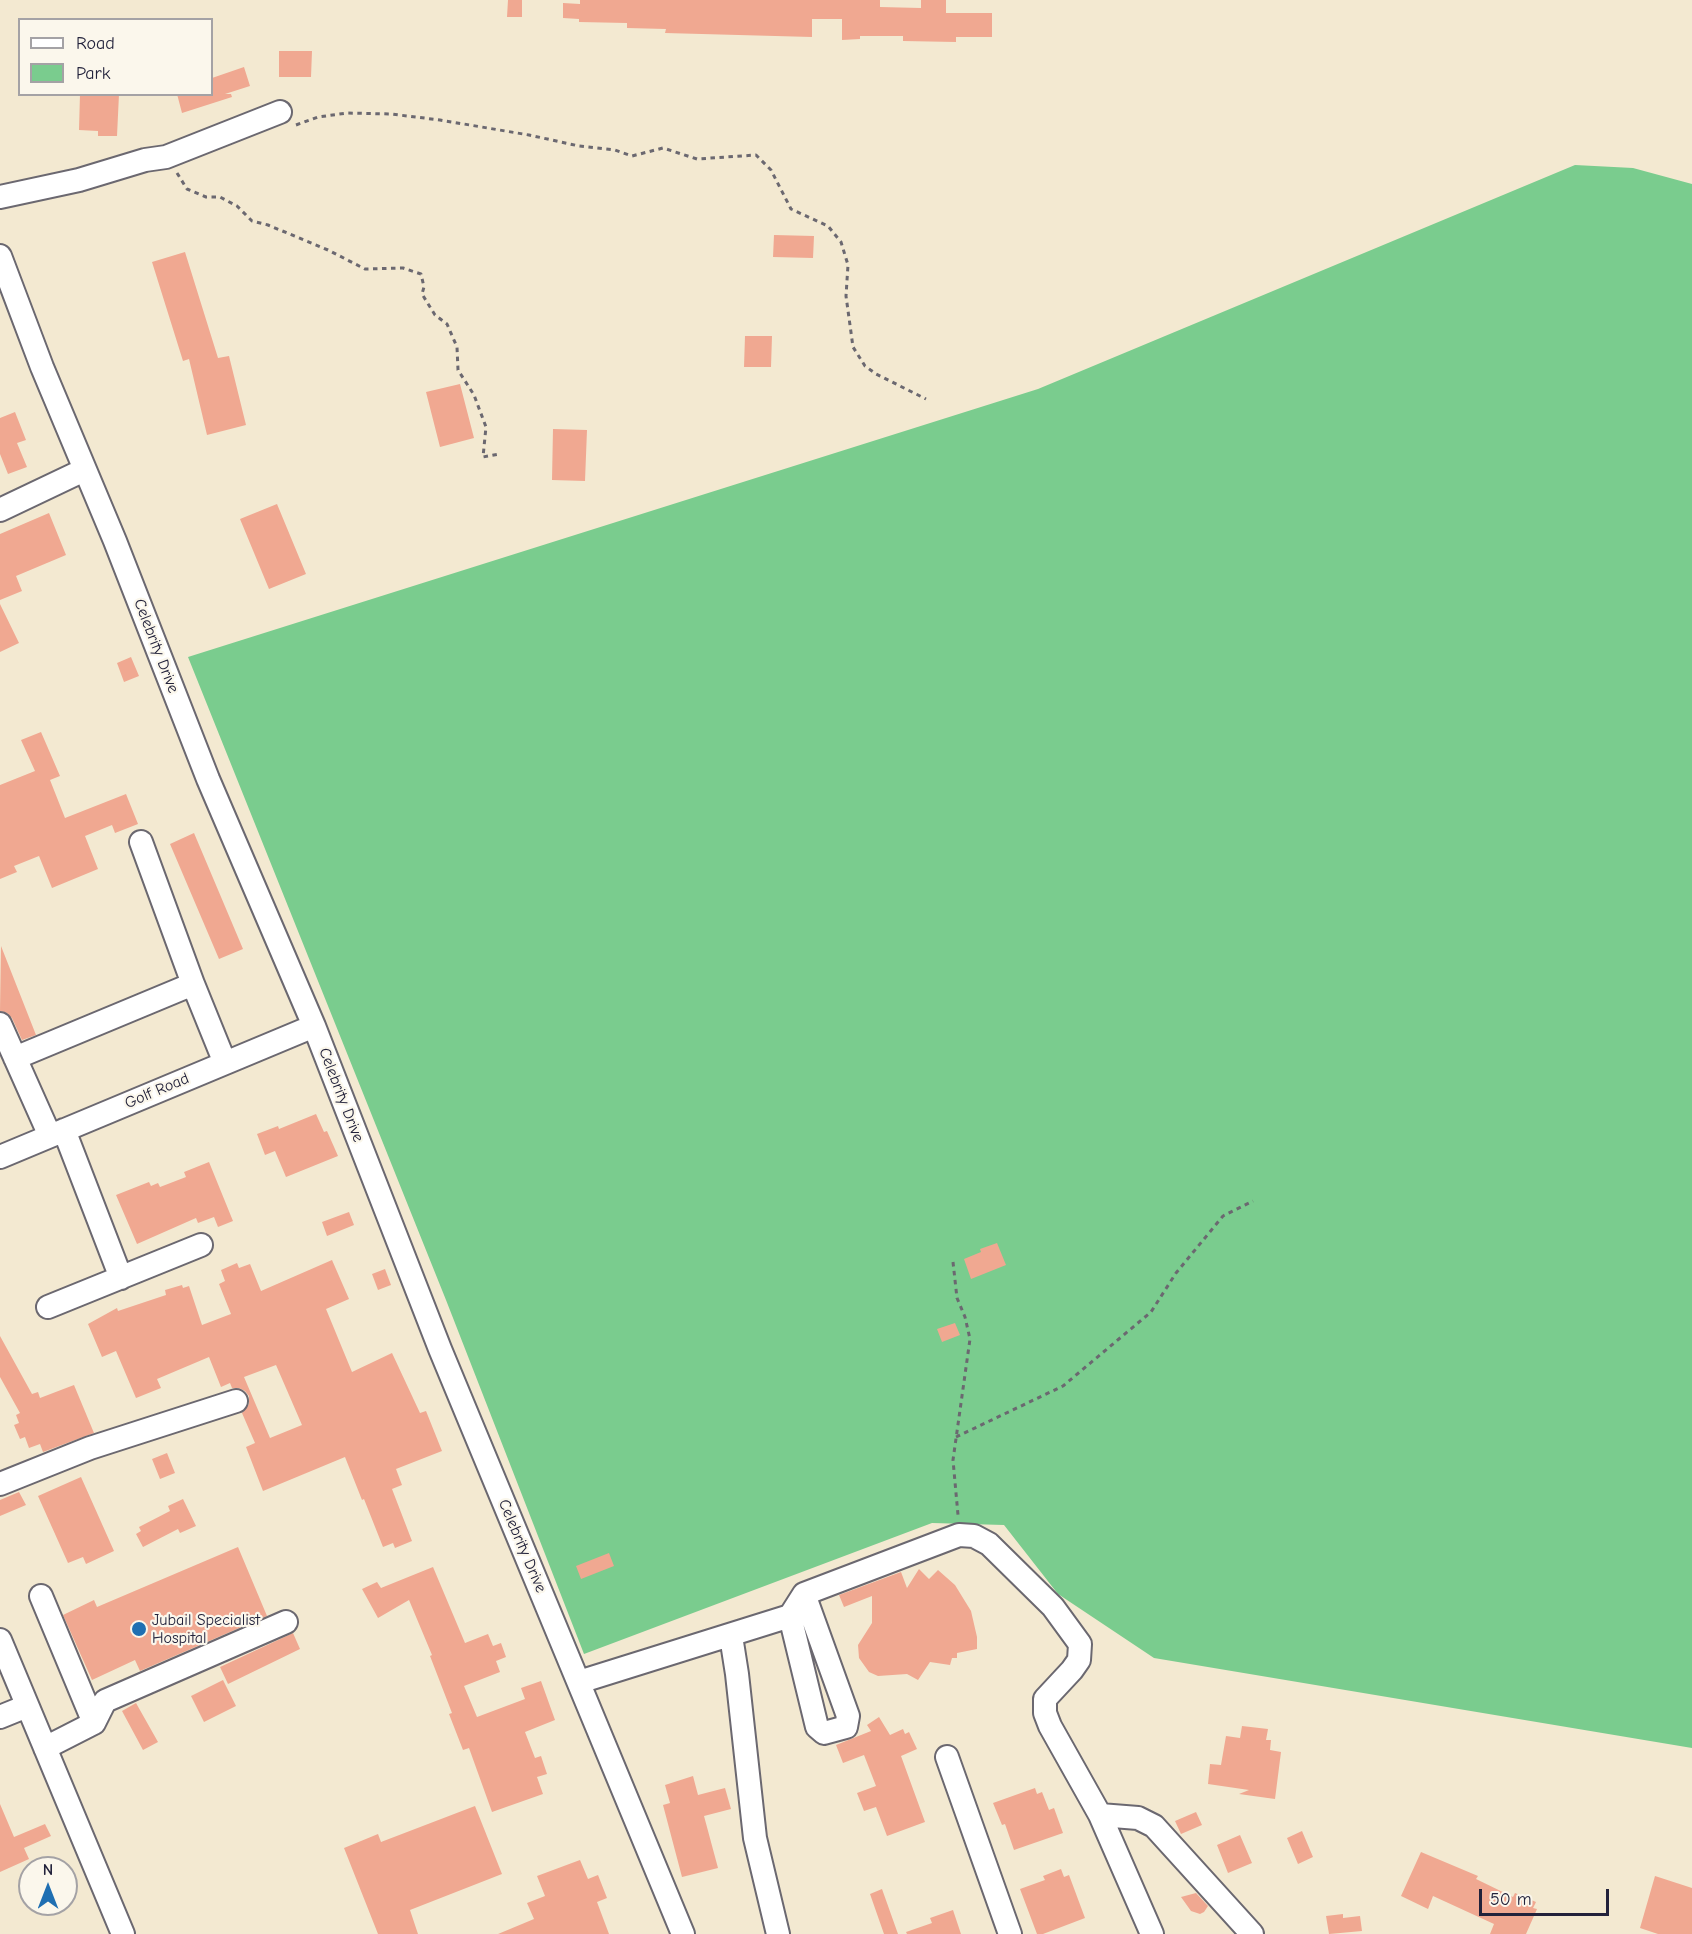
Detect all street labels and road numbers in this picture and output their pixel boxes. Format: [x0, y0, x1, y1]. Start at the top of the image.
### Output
street label: Celebrity Drive [129, 596, 183, 696]
street label: Celebrity Drive [314, 1045, 368, 1145]
street label: Golf Road [122, 1069, 192, 1113]
street label: Celebrity Drive [494, 1496, 550, 1596]

